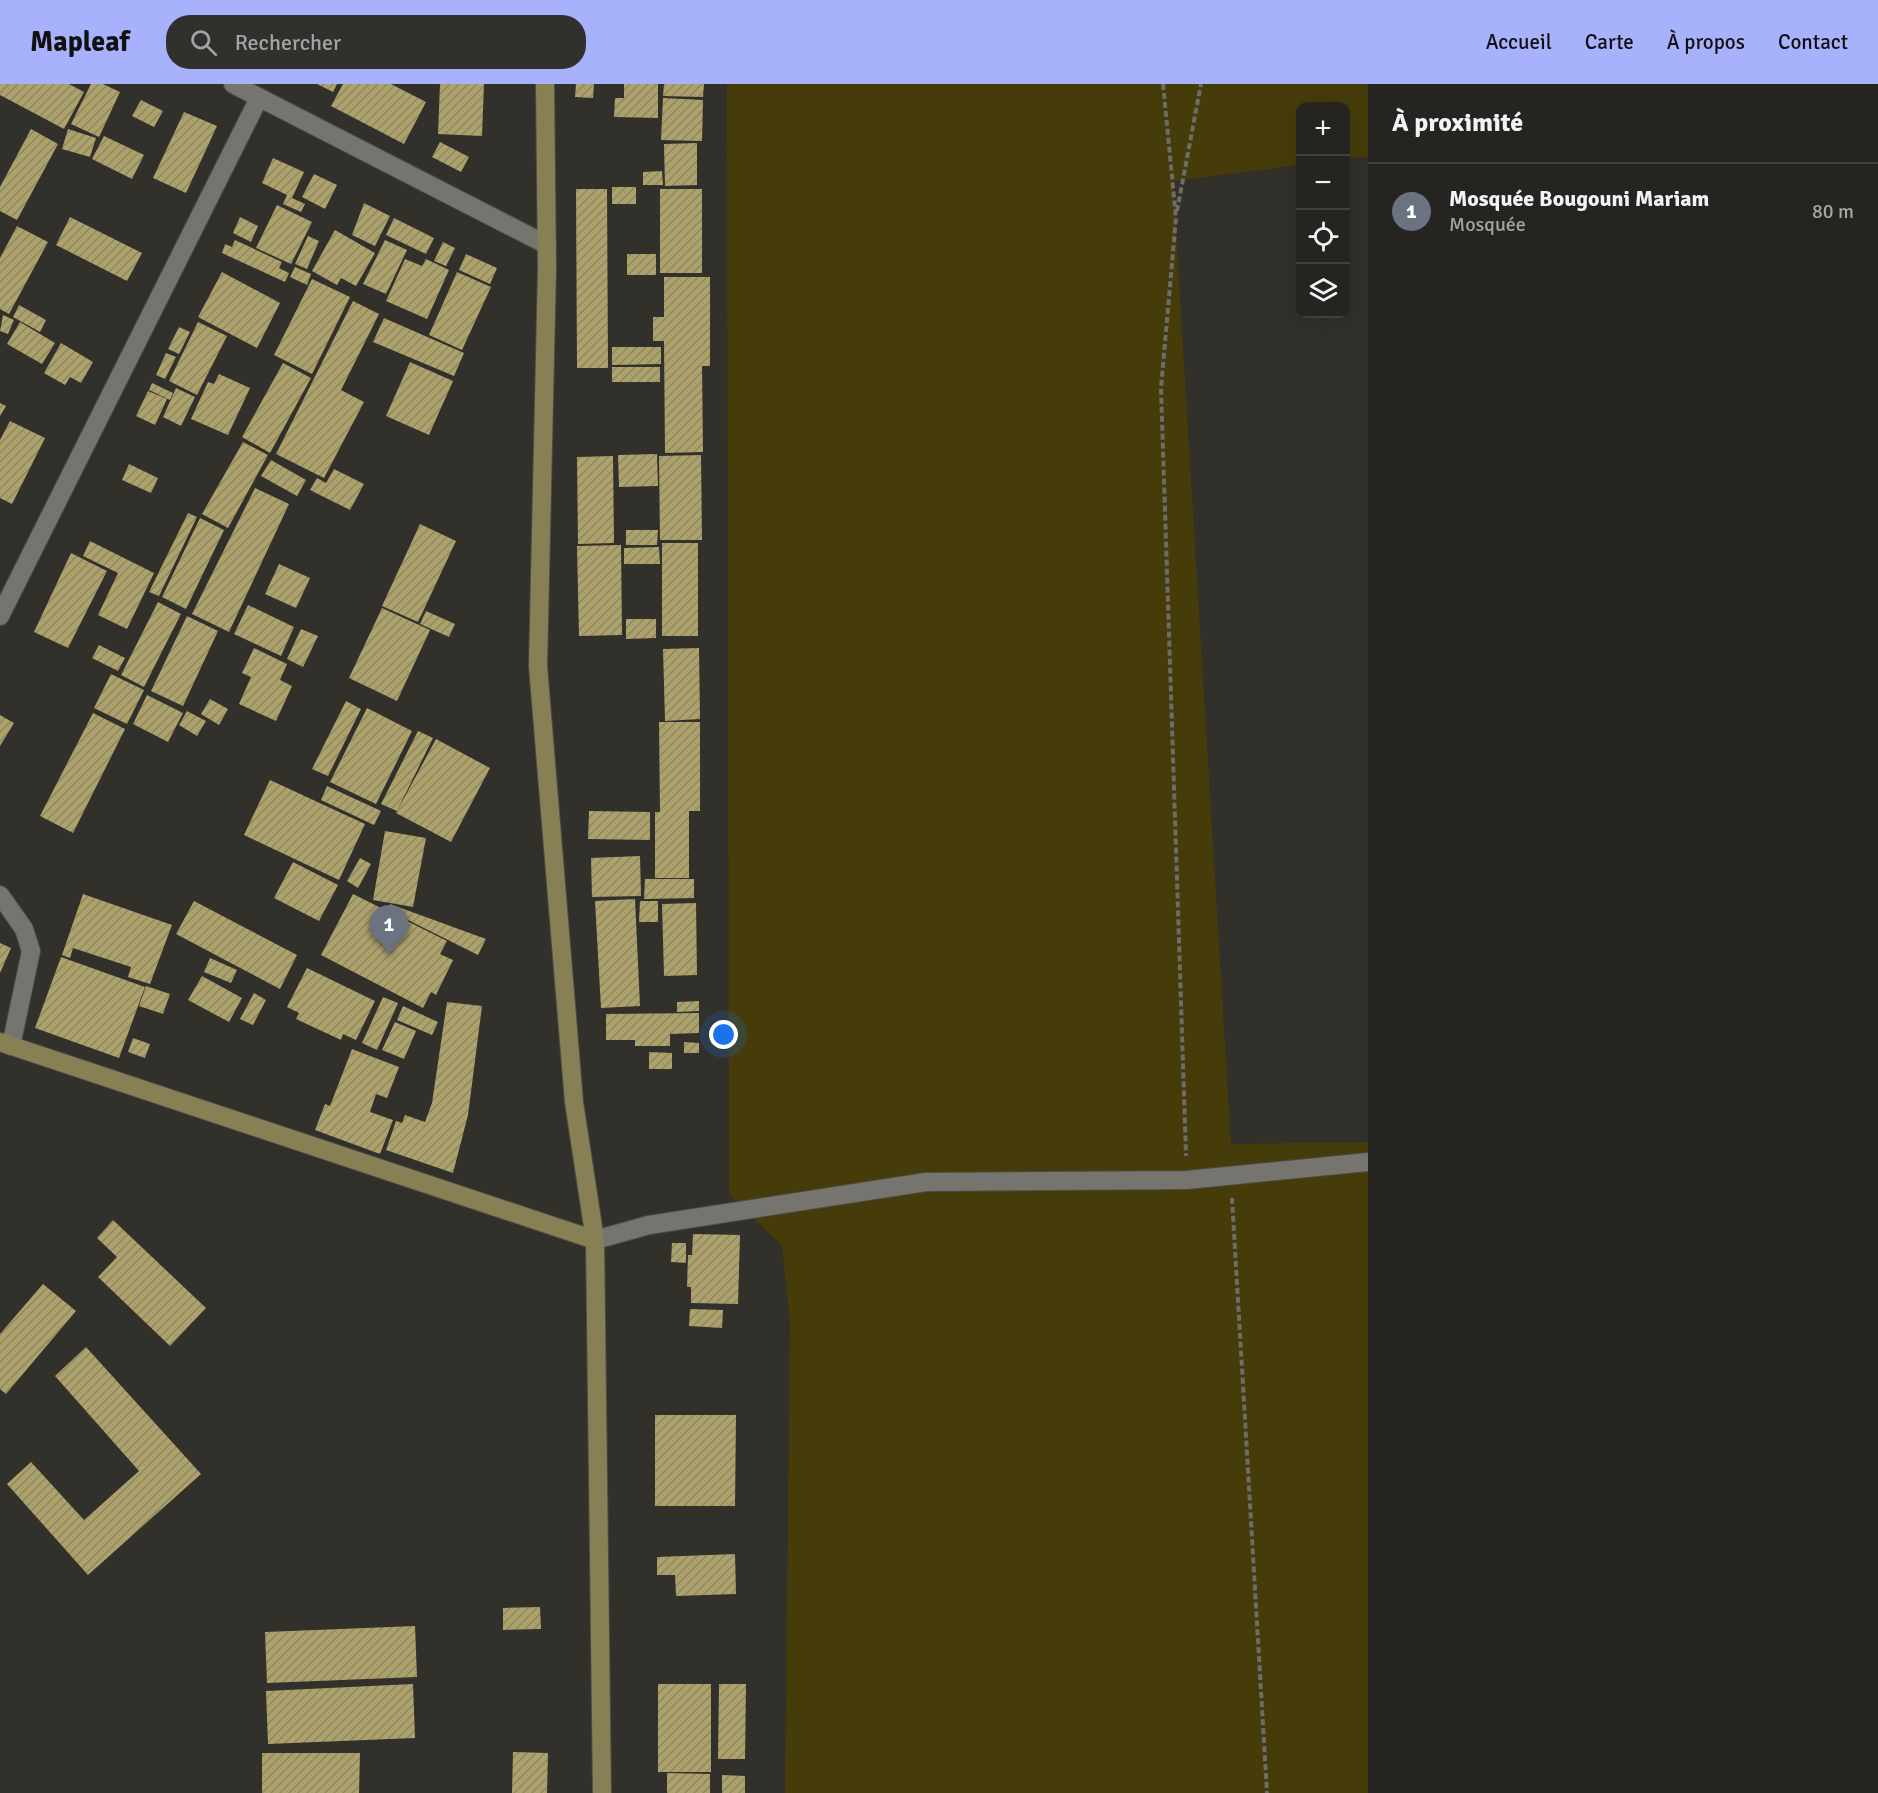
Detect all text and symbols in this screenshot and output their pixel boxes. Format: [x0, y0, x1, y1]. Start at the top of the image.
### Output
search box [166, 15, 586, 69]
text: Mapleaf [30, 25, 130, 59]
icon: search [187, 26, 220, 59]
text: Rechercher [235, 29, 341, 56]
text: Accueil [1486, 29, 1552, 55]
text: Carte [1585, 29, 1634, 55]
text: À propos [1667, 29, 1745, 55]
text: Contact [1778, 29, 1848, 55]
map controls [1296, 102, 1350, 318]
button: + [1296, 102, 1350, 156]
text: À proximité [1392, 107, 1523, 139]
button: − [1296, 156, 1350, 210]
text: Mosquée Bougouni Mariam [1449, 185, 1709, 212]
text: 1 [1406, 199, 1417, 224]
text: 80 m [1812, 199, 1854, 224]
button: locate [1296, 210, 1350, 264]
text: Mosquée [1449, 212, 1526, 237]
button: layers [1296, 264, 1350, 318]
pin: 1 [370, 906, 408, 955]
your location [709, 1020, 738, 1049]

